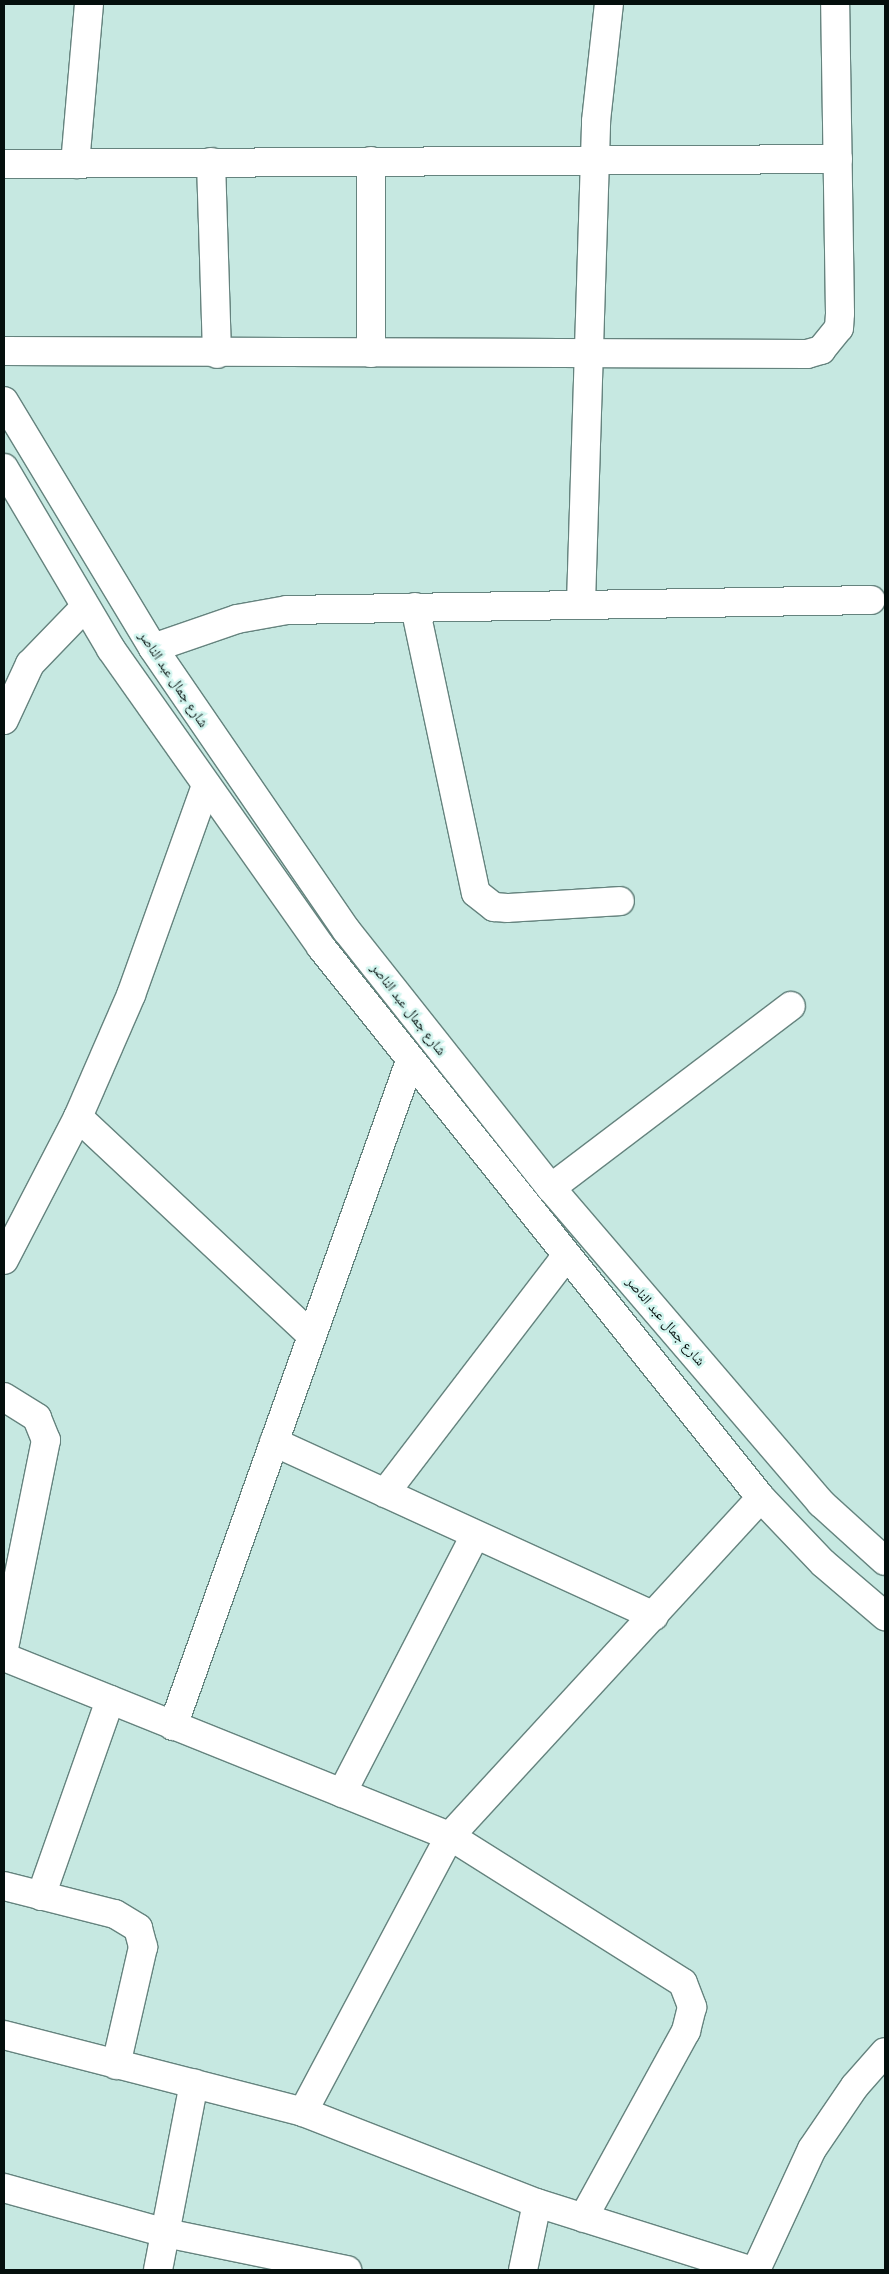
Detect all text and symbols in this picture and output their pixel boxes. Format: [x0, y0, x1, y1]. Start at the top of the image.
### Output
street label: شارع جمال عبد الناصر [136, 628, 212, 730]
street label: شارع جمال عبد الناصر [368, 960, 450, 1058]
street label: شارع جمال عبد الناصر [623, 1273, 709, 1369]

